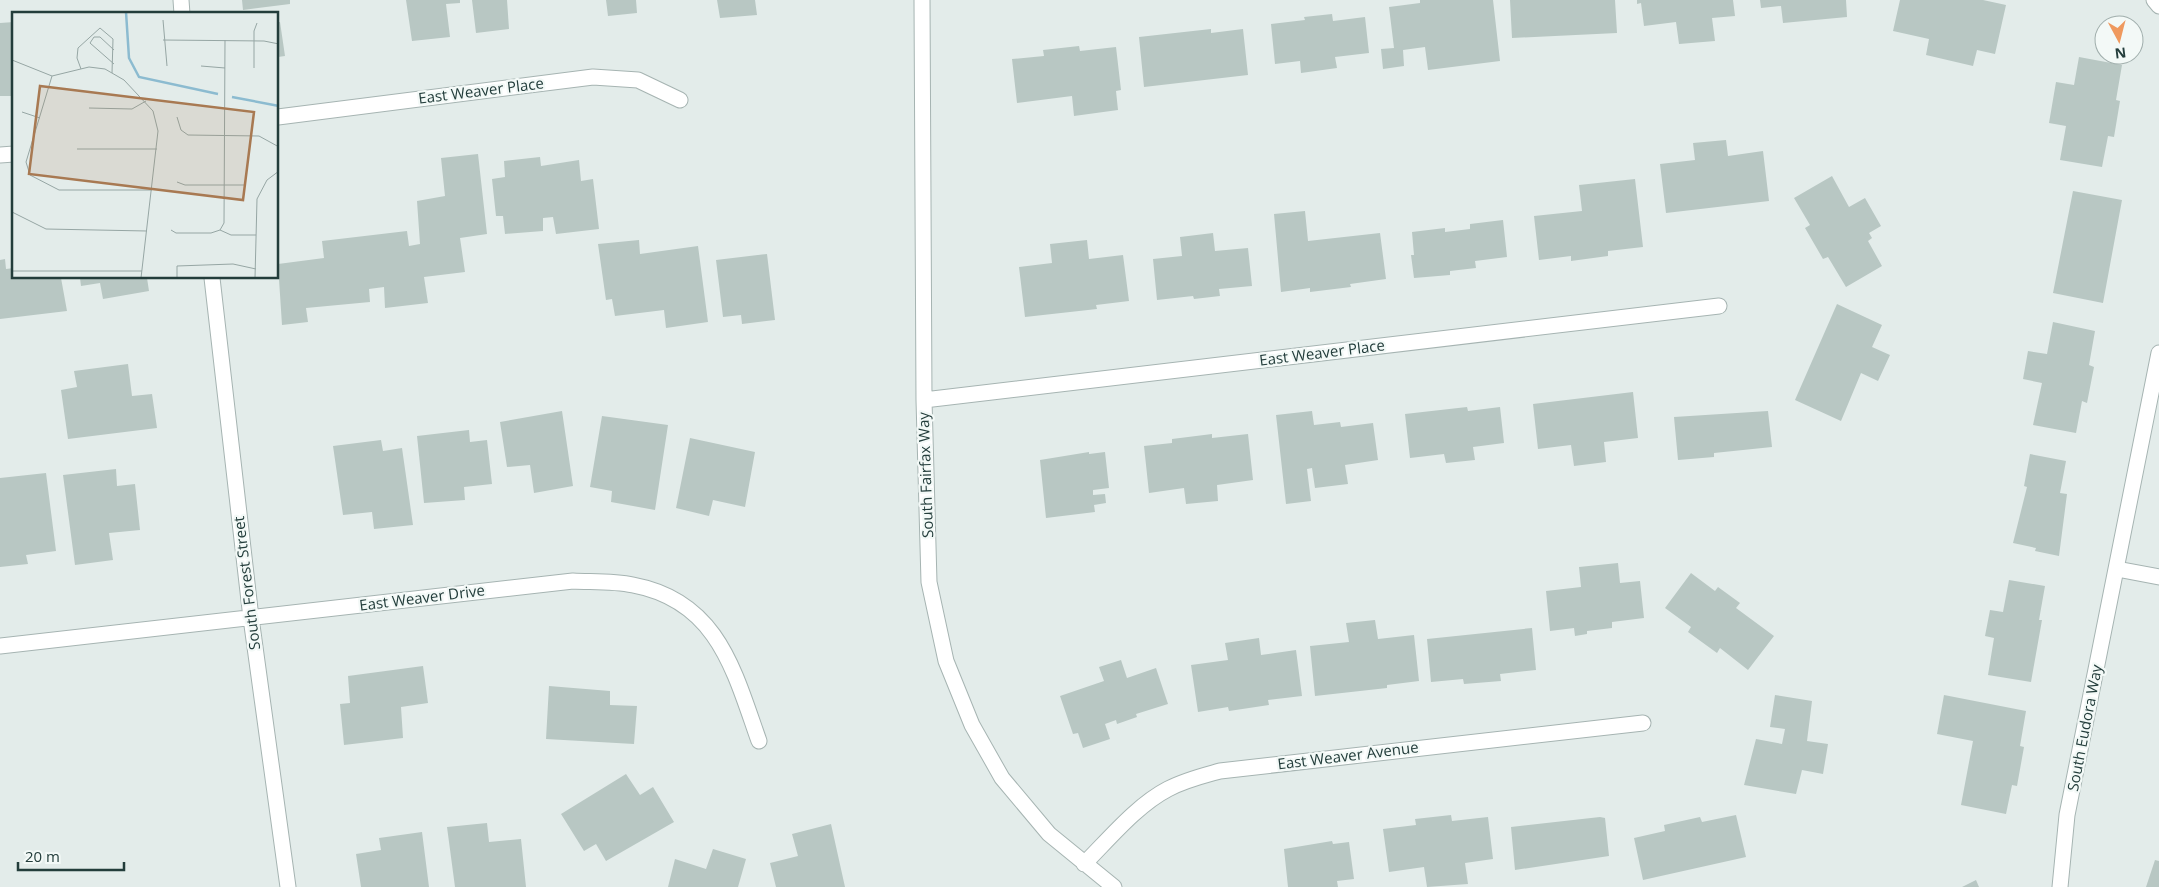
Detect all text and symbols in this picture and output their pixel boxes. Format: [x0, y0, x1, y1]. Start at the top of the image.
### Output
inset map [12, 12, 279, 279]
north arrow [2094, 15, 2144, 65]
text: N [2114, 43, 2127, 64]
street label: East Weaver Place [417, 72, 545, 108]
street label: East Weaver Place [1258, 334, 1386, 370]
street label: South Fairfax Way [913, 411, 937, 538]
street label: South Forest Street [228, 515, 264, 651]
street label: East Weaver Drive [358, 579, 486, 615]
street label: South Eudora Way [2062, 662, 2106, 793]
street label: East Weaver Avenue [1276, 736, 1419, 774]
scale bar [18, 840, 124, 872]
text: 20 m [25, 846, 60, 866]

